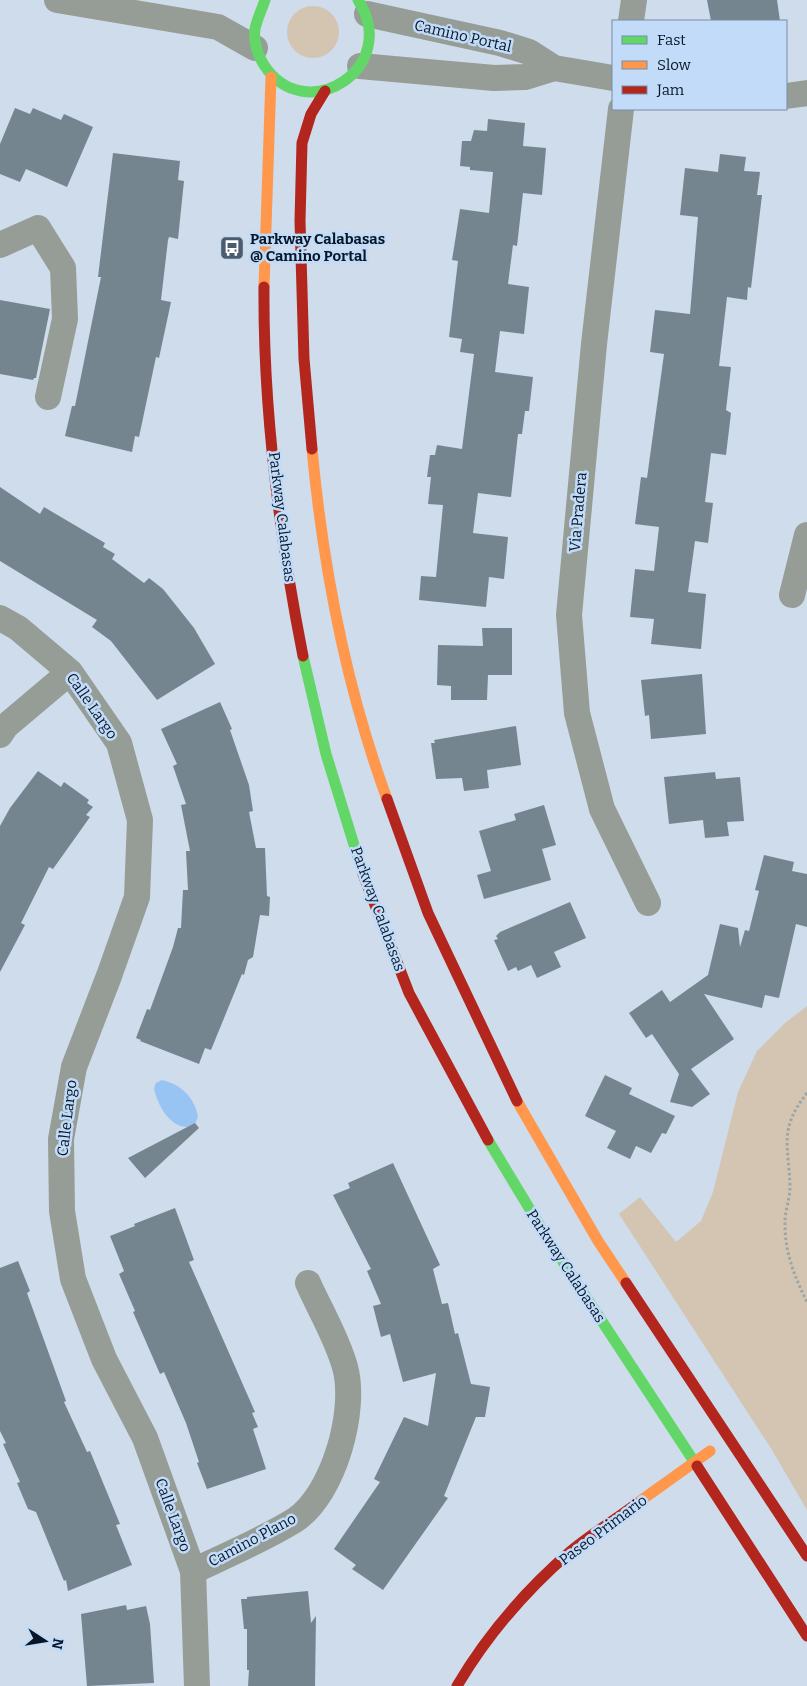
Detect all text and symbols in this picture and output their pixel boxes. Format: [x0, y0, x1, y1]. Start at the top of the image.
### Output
street label: Camino Portal [413, 16, 513, 56]
legend [612, 20, 787, 110]
text: Fast [657, 31, 686, 49]
text: Slow [657, 56, 692, 74]
text: Jam [656, 81, 685, 99]
place label: Parkway Calabasas @ Camino Portal [250, 230, 385, 265]
bus stop icon: Parkway Calabasas @ Camino Portal [219, 235, 245, 261]
street label: Parkway Calabasas [265, 451, 299, 583]
street label: Via Pradera [566, 471, 590, 553]
street label: Calle Largo [63, 669, 121, 743]
street label: Parkway Calabasas [347, 844, 409, 974]
street label: Calle Largo [53, 1079, 81, 1157]
street label: Parkway Calabasas [523, 1206, 609, 1326]
street label: Calle Largo [151, 1476, 195, 1554]
street label: Paseo Primario [555, 1491, 651, 1569]
street label: Camino Plano [205, 1509, 299, 1571]
north arrow [20, 1616, 70, 1666]
text: N [48, 1637, 67, 1651]

